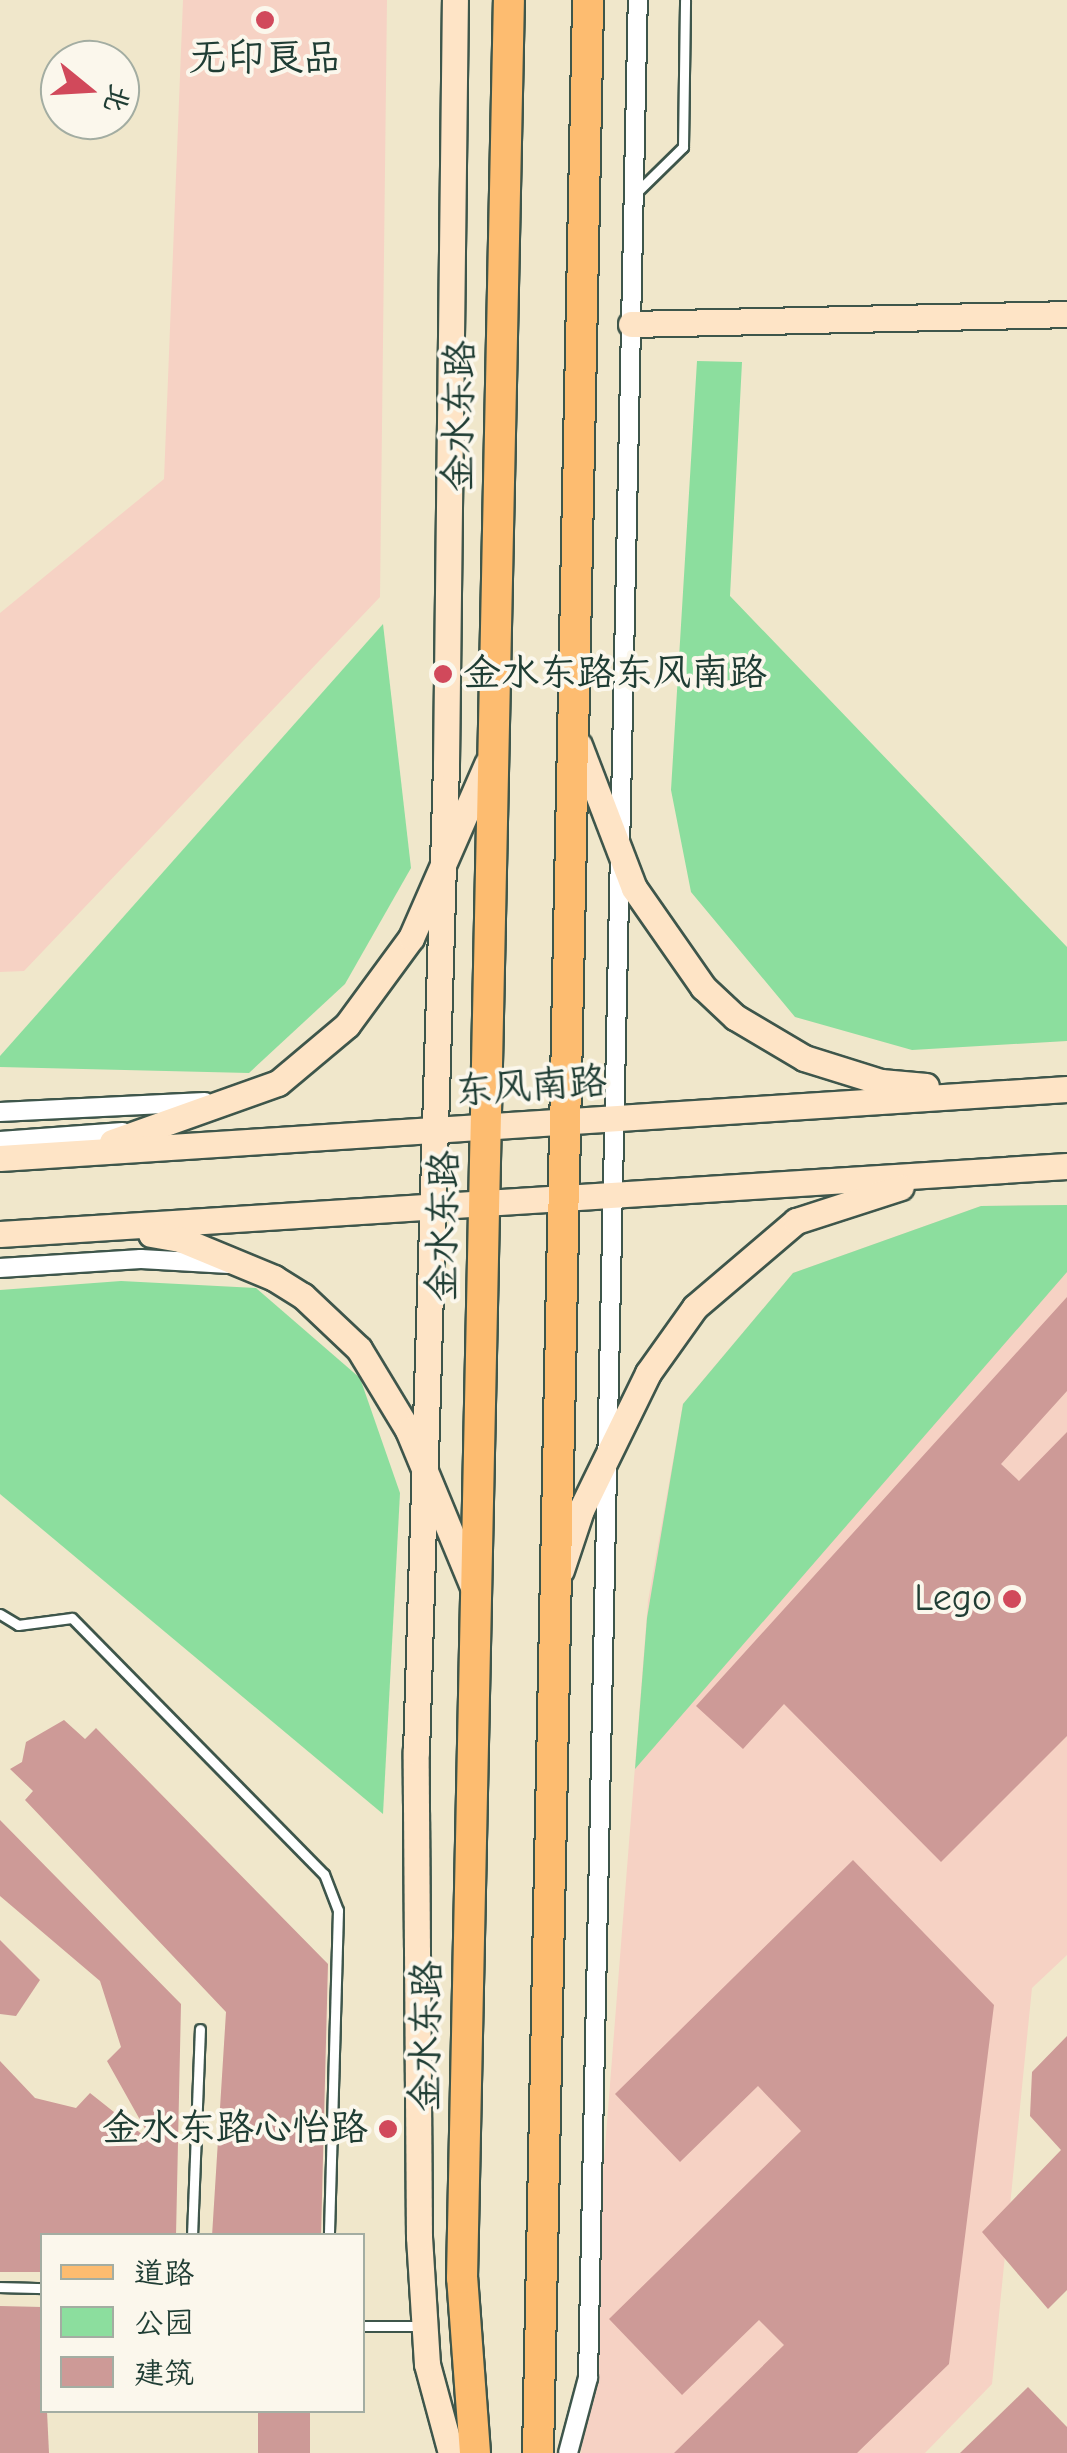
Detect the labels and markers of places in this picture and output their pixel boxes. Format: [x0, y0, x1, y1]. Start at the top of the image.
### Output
marker: 无印良品 [254, 9, 276, 31]
place label: 无印良品 [189, 36, 341, 82]
place label: 金水东路东风南路 [463, 651, 767, 697]
marker: 金水东路东风南路 [432, 663, 454, 685]
place label: Lego [914, 1576, 992, 1622]
marker: Lego [1001, 1588, 1023, 1610]
place label: 金水东路心怡路 [102, 2106, 368, 2152]
marker: 金水东路心怡路 [377, 2118, 399, 2140]

